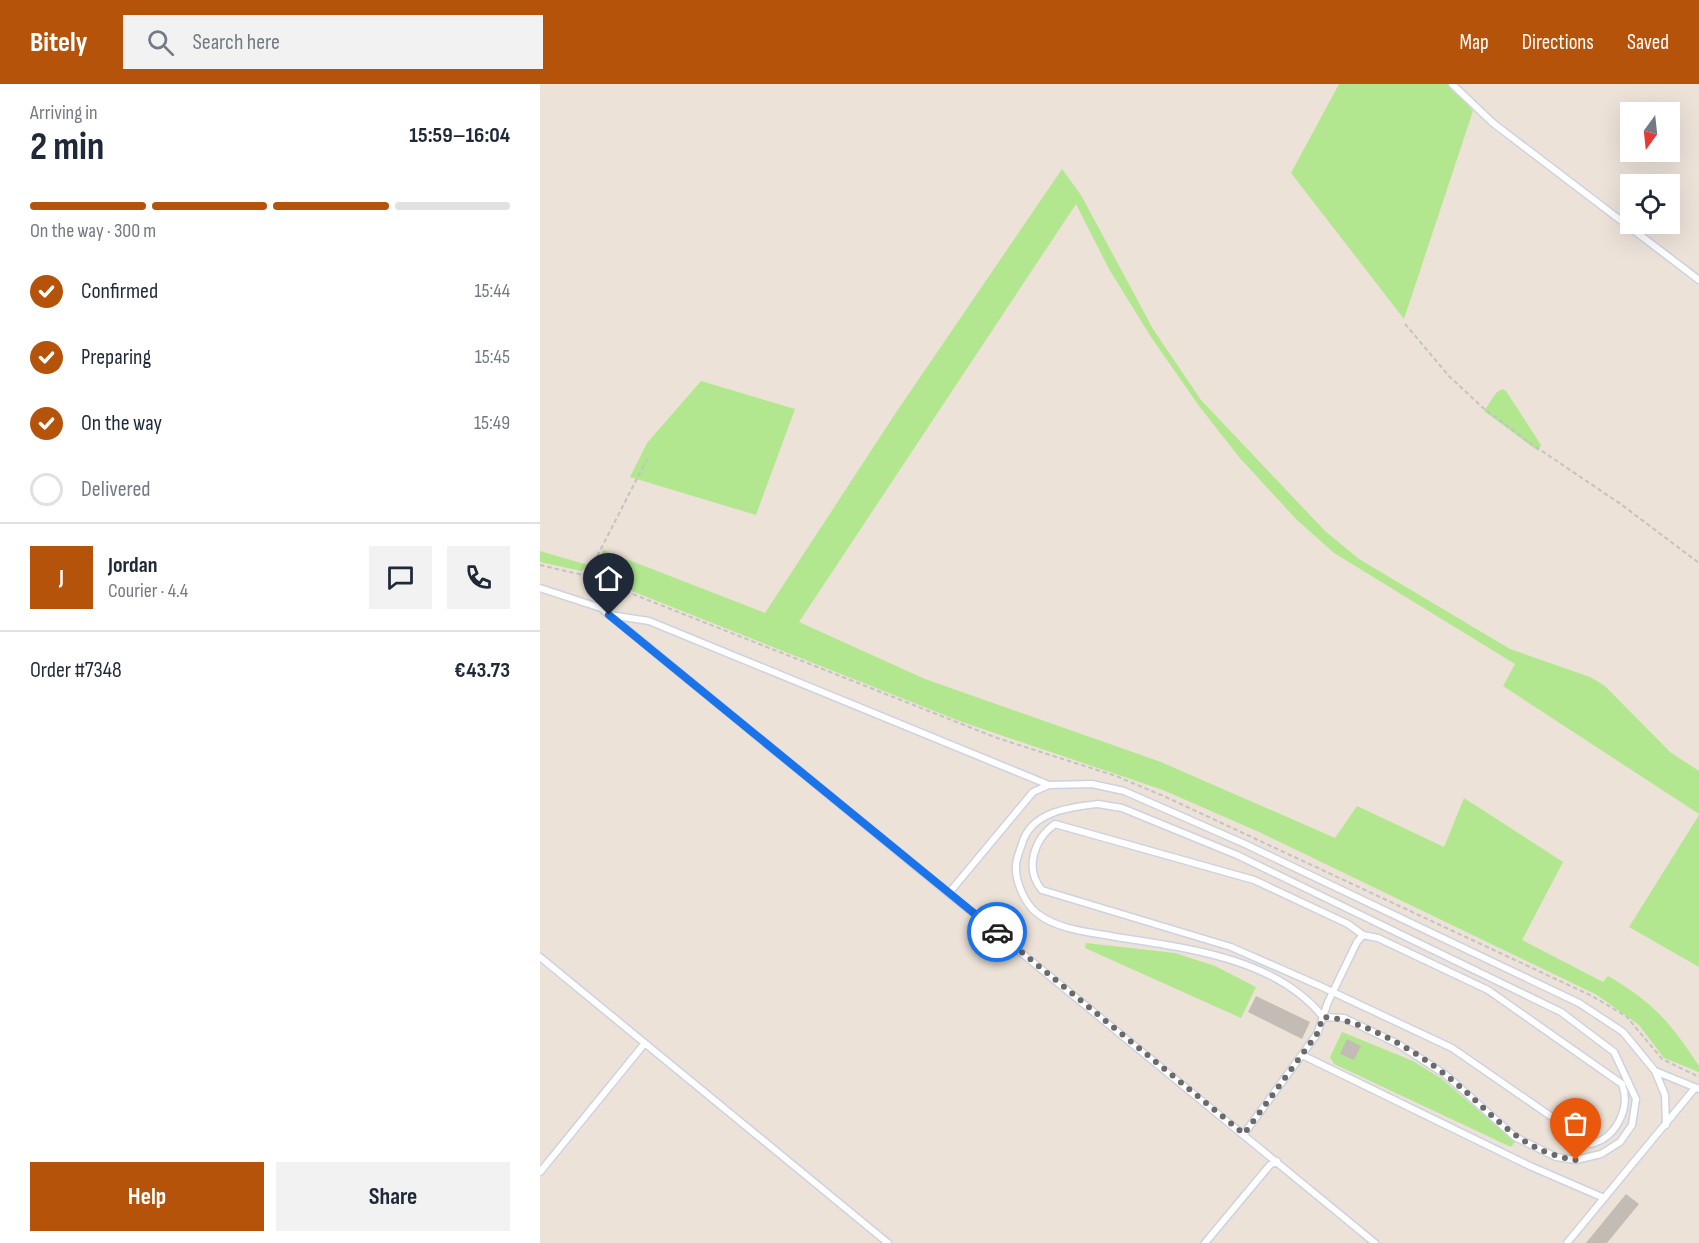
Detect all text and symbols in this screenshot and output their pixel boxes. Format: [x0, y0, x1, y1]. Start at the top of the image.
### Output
search box [123, 15, 543, 69]
text: Bitely [30, 26, 87, 59]
icon: search [144, 26, 177, 59]
text: Search here [192, 29, 280, 56]
text: Map [1459, 30, 1489, 55]
text: Directions [1522, 30, 1594, 55]
text: Saved [1627, 30, 1669, 55]
text: Arriving in [30, 101, 98, 125]
north arrow [1620, 102, 1680, 162]
map controls [1620, 102, 1680, 234]
text: 15:59–16:04 [409, 122, 510, 149]
text: 2 min [30, 124, 104, 171]
button: locate [1620, 174, 1680, 234]
text: On the way · 300 m [30, 219, 156, 243]
icon: check [30, 275, 63, 308]
text: Confirmed [81, 278, 158, 305]
text: 15:44 [474, 279, 510, 303]
icon: check [30, 341, 63, 374]
text: Preparing [81, 344, 151, 371]
text: 15:45 [475, 345, 510, 369]
icon: check [30, 407, 63, 440]
text: On the way [81, 410, 162, 437]
text: 15:49 [474, 411, 510, 435]
text: Delivered [81, 476, 150, 503]
button: chat [369, 546, 432, 609]
button: phone [447, 546, 510, 609]
text: Jordan [108, 552, 157, 579]
pin [583, 553, 634, 615]
icon: home [592, 562, 625, 595]
text: J [59, 564, 64, 591]
text: Courier · 4.4 [108, 579, 188, 603]
text: Order #7348 [30, 657, 122, 684]
text: €43.73 [454, 657, 510, 684]
courier [967, 902, 1027, 962]
icon: car [981, 916, 1014, 949]
pin [1550, 1098, 1601, 1160]
icon: bag [1559, 1107, 1592, 1140]
button: Help [30, 1162, 264, 1231]
button: Share [276, 1162, 510, 1231]

